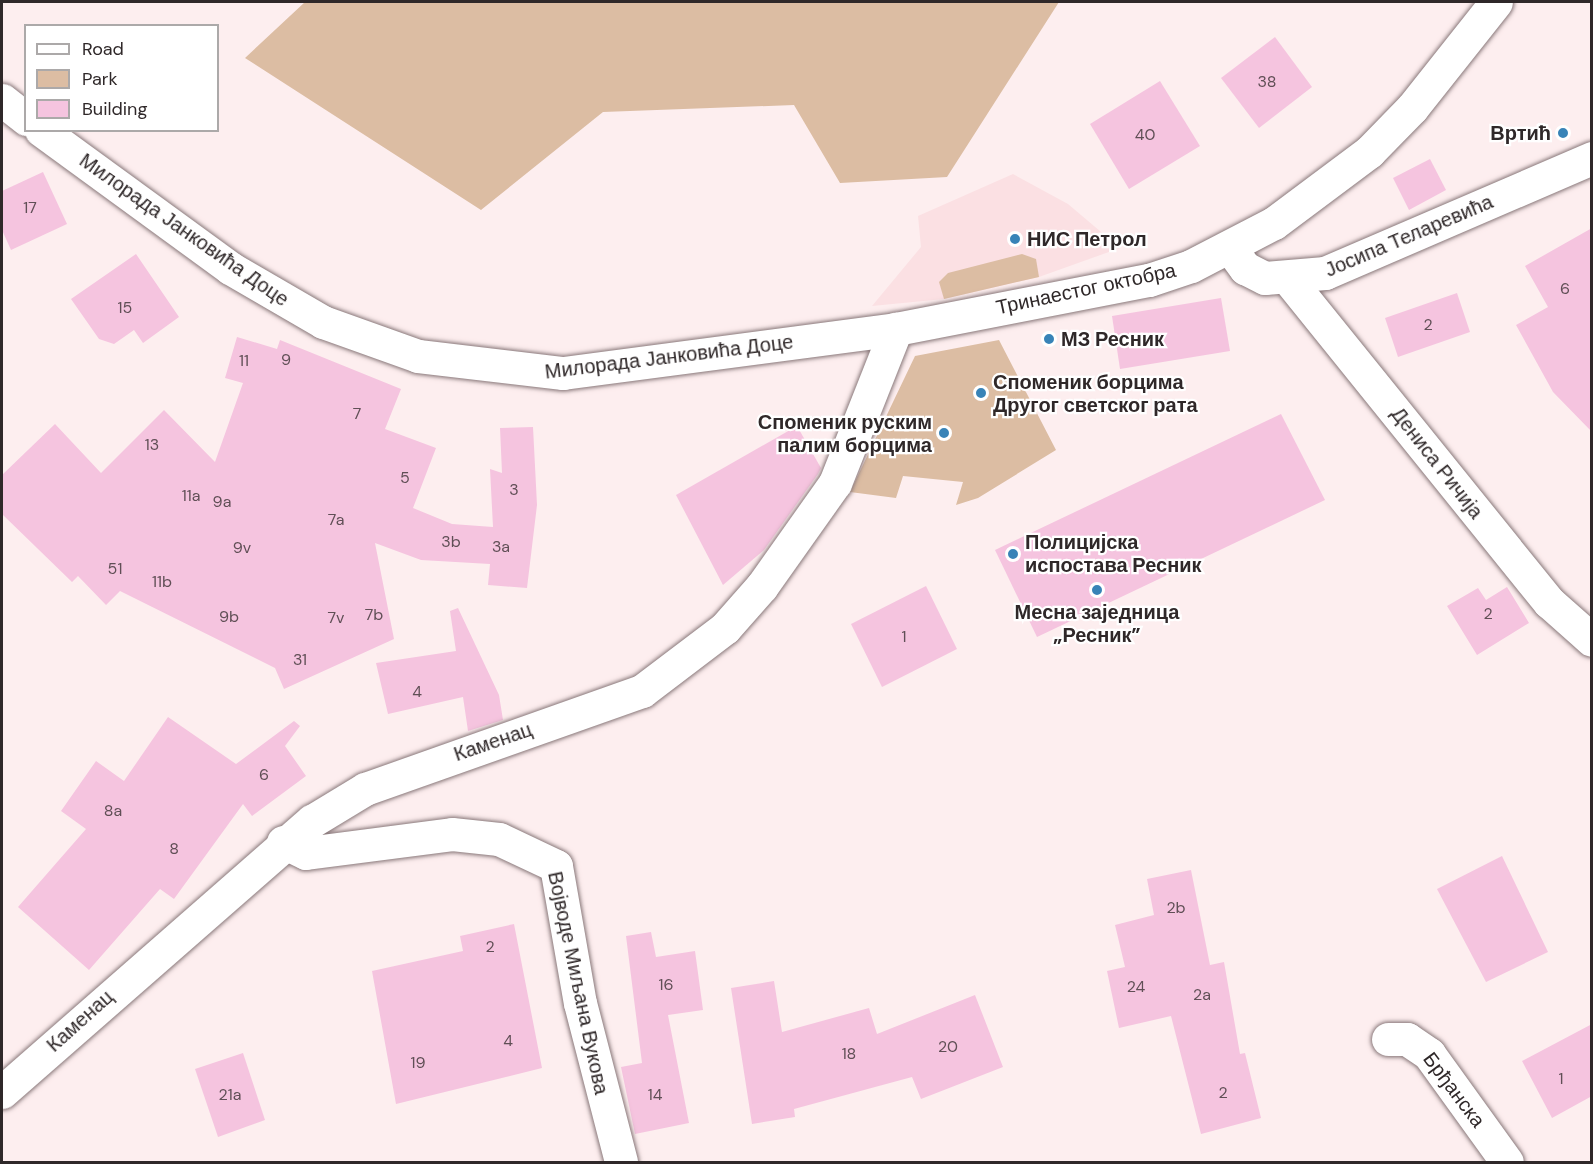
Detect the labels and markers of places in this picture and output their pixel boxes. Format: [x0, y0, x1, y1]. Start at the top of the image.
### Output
place label: Вртић [1490, 121, 1551, 145]
marker: Вртић [1556, 126, 1570, 140]
place label: НИС Петрол [1027, 227, 1147, 251]
marker: НИС Петрол [1008, 232, 1022, 246]
place label: МЗ Ресник [1061, 327, 1164, 351]
marker: МЗ Ресник [1042, 332, 1056, 346]
place label: Споменик борцима Другог светског рата [993, 370, 1198, 417]
marker: Споменик борцима Другог светског рата [974, 386, 988, 400]
place label: Споменик руским палим борцима [758, 410, 932, 457]
marker: Споменик руским палим борцима [937, 426, 951, 440]
place label: Полицијска испостава Ресник [1025, 530, 1202, 577]
marker: Полицијска испостава Ресник [1006, 547, 1020, 561]
marker: Месна заједница „Ресник” [1090, 583, 1104, 597]
place label: Месна заједница „Ресник” [1015, 600, 1179, 647]

